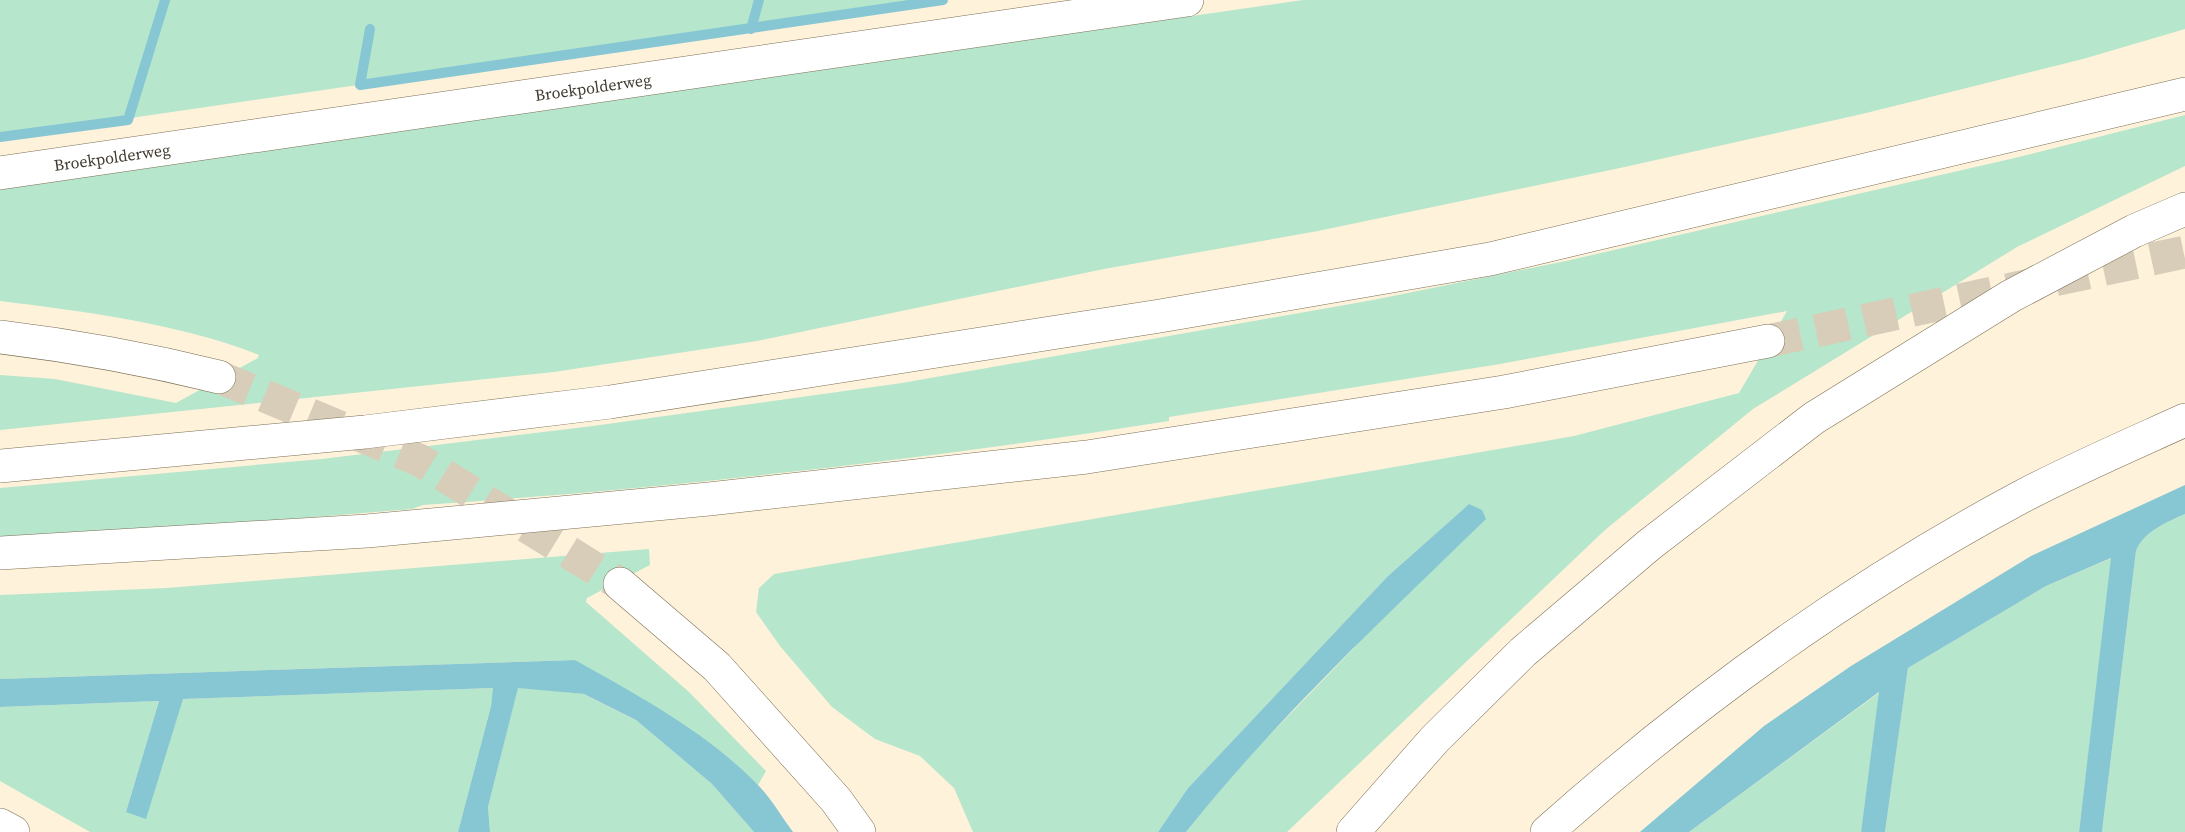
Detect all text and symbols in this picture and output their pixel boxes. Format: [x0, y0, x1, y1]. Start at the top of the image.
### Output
street label: Broekpolderweg [533, 68, 653, 106]
street label: Broekpolderweg [52, 138, 172, 176]

